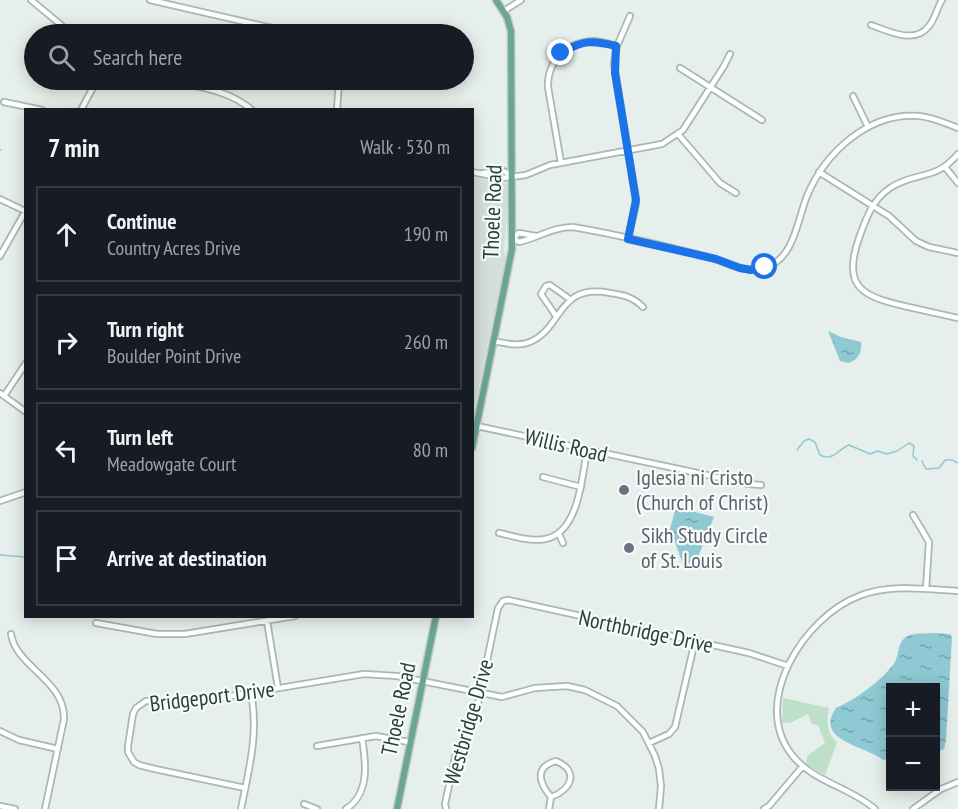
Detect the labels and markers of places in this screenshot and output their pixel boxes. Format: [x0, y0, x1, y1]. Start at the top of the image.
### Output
place label: Iglesia ni Cristo (Church of Christ) [636, 463, 768, 516]
marker: Iglesia ni Cristo (Church of Christ) [617, 483, 631, 497]
place label: Sikh Study Circle of St. Louis [641, 521, 768, 574]
marker: Sikh Study Circle of St. Louis [622, 541, 636, 555]

